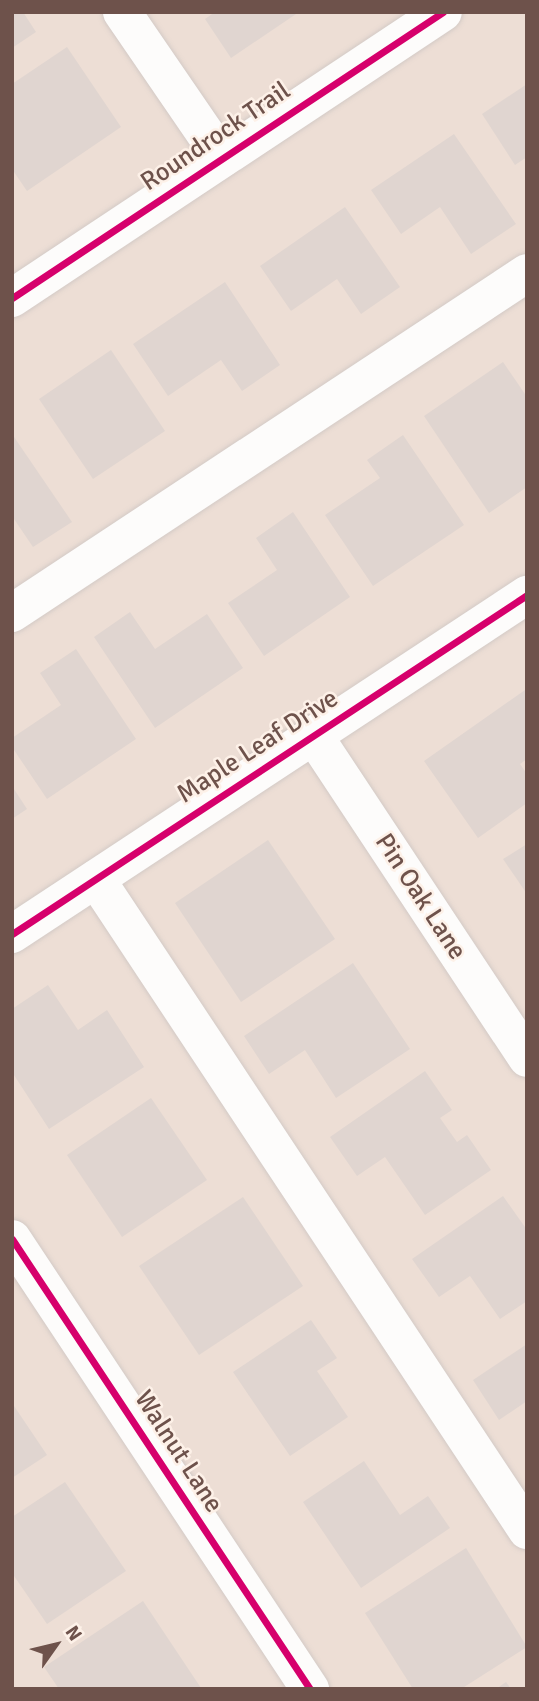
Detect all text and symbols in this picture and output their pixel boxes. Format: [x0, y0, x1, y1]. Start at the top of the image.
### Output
street label: Roundrock Trail [135, 76, 297, 198]
street label: Maple Leaf Drive [172, 683, 344, 811]
street label: Pin Oak Lane [368, 828, 472, 966]
street label: Walnut Lane [127, 1385, 229, 1519]
north arrow [21, 1610, 91, 1680]
text: N [60, 1621, 87, 1645]

